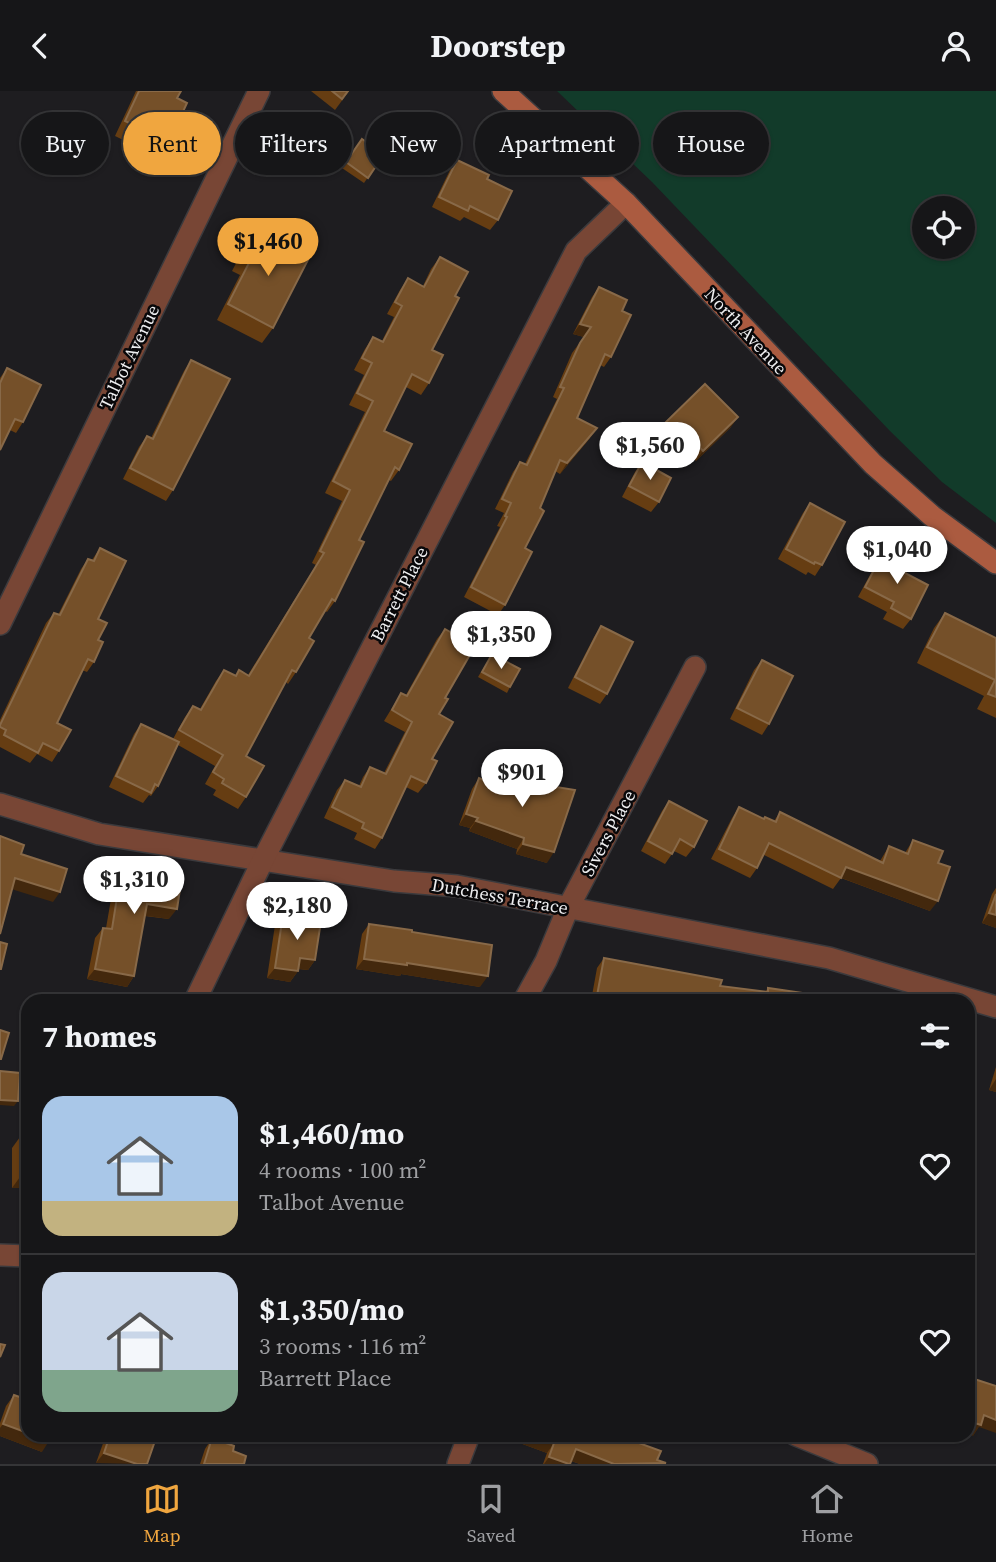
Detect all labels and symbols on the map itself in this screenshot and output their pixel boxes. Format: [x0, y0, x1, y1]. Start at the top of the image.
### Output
pin: $1,460 [211, 219, 325, 278]
street label: North Avenue [699, 282, 793, 380]
street label: Talbot Avenue [93, 300, 165, 414]
pin: $1,560 [593, 423, 707, 482]
pin: $1,040 [840, 526, 954, 586]
street label: Barrett Place [364, 542, 434, 646]
pin: $1,350 [444, 611, 558, 671]
pin: $901 [481, 749, 563, 809]
street label: Sivers Place [575, 785, 641, 881]
pin: $1,310 [77, 857, 191, 916]
street label: Dutchess Terrace [430, 872, 570, 920]
pin: $2,180 [240, 883, 354, 942]

